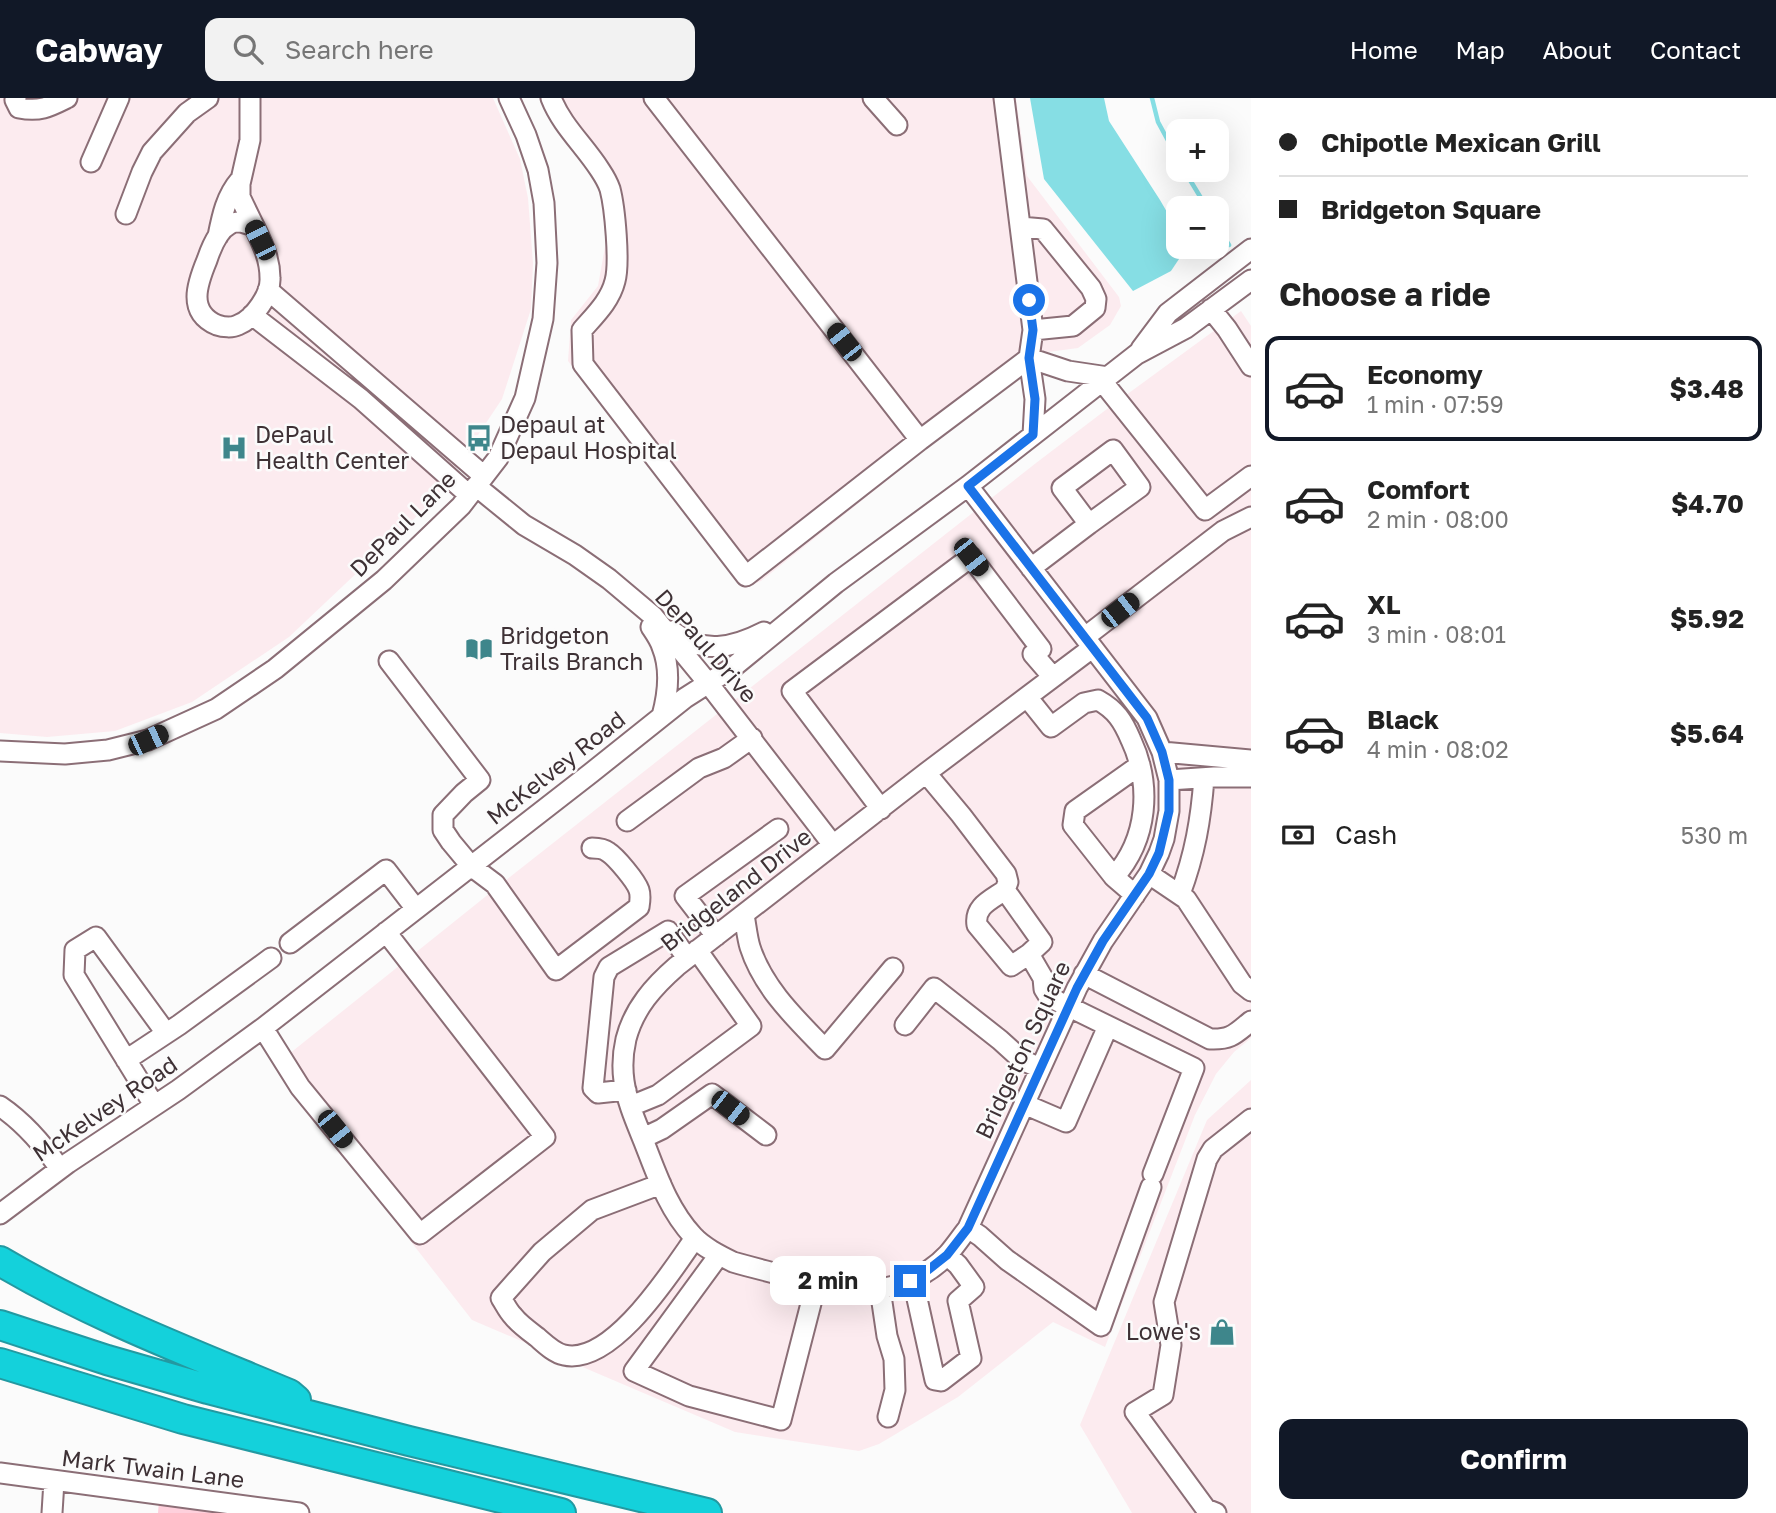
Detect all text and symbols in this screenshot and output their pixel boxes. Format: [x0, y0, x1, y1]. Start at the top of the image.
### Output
search box [205, 18, 695, 81]
text: Cabway [35, 30, 163, 69]
icon: search [229, 30, 267, 68]
text: Search here [285, 34, 434, 65]
text: Home [1350, 35, 1418, 64]
text: Map [1456, 35, 1505, 64]
text: About [1543, 35, 1612, 64]
text: Contact [1650, 35, 1741, 64]
map controls [1166, 119, 1229, 259]
button: + [1166, 119, 1229, 182]
text: Chipotle Mexican Grill [1321, 127, 1601, 158]
text: Bridgeton Square [1321, 194, 1541, 225]
button: − [1166, 196, 1229, 259]
car [242, 217, 279, 263]
text: Choose a ride [1279, 275, 1491, 313]
route start [1013, 284, 1045, 316]
car [823, 319, 866, 365]
icon: car [1283, 357, 1346, 420]
text: Economy [1367, 359, 1483, 390]
text: $3.48 [1670, 373, 1744, 404]
text: 1 min · 07:59 [1367, 390, 1504, 418]
place label: Depaul at Depaul Hospital [500, 410, 677, 464]
place label: DePaul Health Center [255, 420, 409, 474]
bus stop icon: Depaul at Depaul Hospital [464, 423, 494, 453]
hospital icon: DePaul Health Center [219, 433, 249, 463]
street label: DePaul Lane [344, 465, 461, 582]
icon: car [1283, 472, 1346, 535]
text: Comfort [1367, 474, 1470, 505]
text: $4.70 [1671, 488, 1744, 519]
text: 2 min · 08:00 [1367, 505, 1509, 533]
car [950, 534, 993, 580]
street label: DePaul Drive [650, 583, 764, 708]
icon: car [1283, 587, 1346, 650]
car [1097, 589, 1144, 631]
text: XL [1367, 589, 1401, 620]
text: $5.92 [1670, 603, 1744, 634]
text: 3 min · 08:01 [1367, 620, 1506, 648]
place label: Bridgeton Trails Branch [500, 621, 643, 675]
library icon: Bridgeton Trails Branch [464, 634, 494, 664]
icon: car [1283, 702, 1346, 765]
street label: McKelvey Road [480, 704, 630, 830]
text: Black [1367, 704, 1439, 735]
text: $5.64 [1670, 718, 1744, 749]
car [125, 722, 172, 758]
text: 4 min · 08:02 [1367, 735, 1509, 763]
icon: cash [1279, 816, 1317, 854]
text: Cash [1335, 819, 1397, 850]
text: 530 m [1681, 821, 1748, 849]
street label: Bridgeland Drive [654, 822, 816, 957]
street label: Bridgeton Square [969, 956, 1076, 1143]
street label: McKelvey Road [27, 1050, 182, 1167]
car [707, 1087, 754, 1129]
car [314, 1106, 357, 1152]
callout: 2 min [770, 1256, 886, 1306]
route end [894, 1265, 926, 1297]
text: 2 min [798, 1266, 858, 1294]
place label: Lowe's [1126, 1317, 1201, 1345]
shop icon: Lowe's [1207, 1317, 1237, 1347]
button: Confirm [1279, 1419, 1748, 1499]
street label: Mark Twain Lane [60, 1443, 246, 1493]

